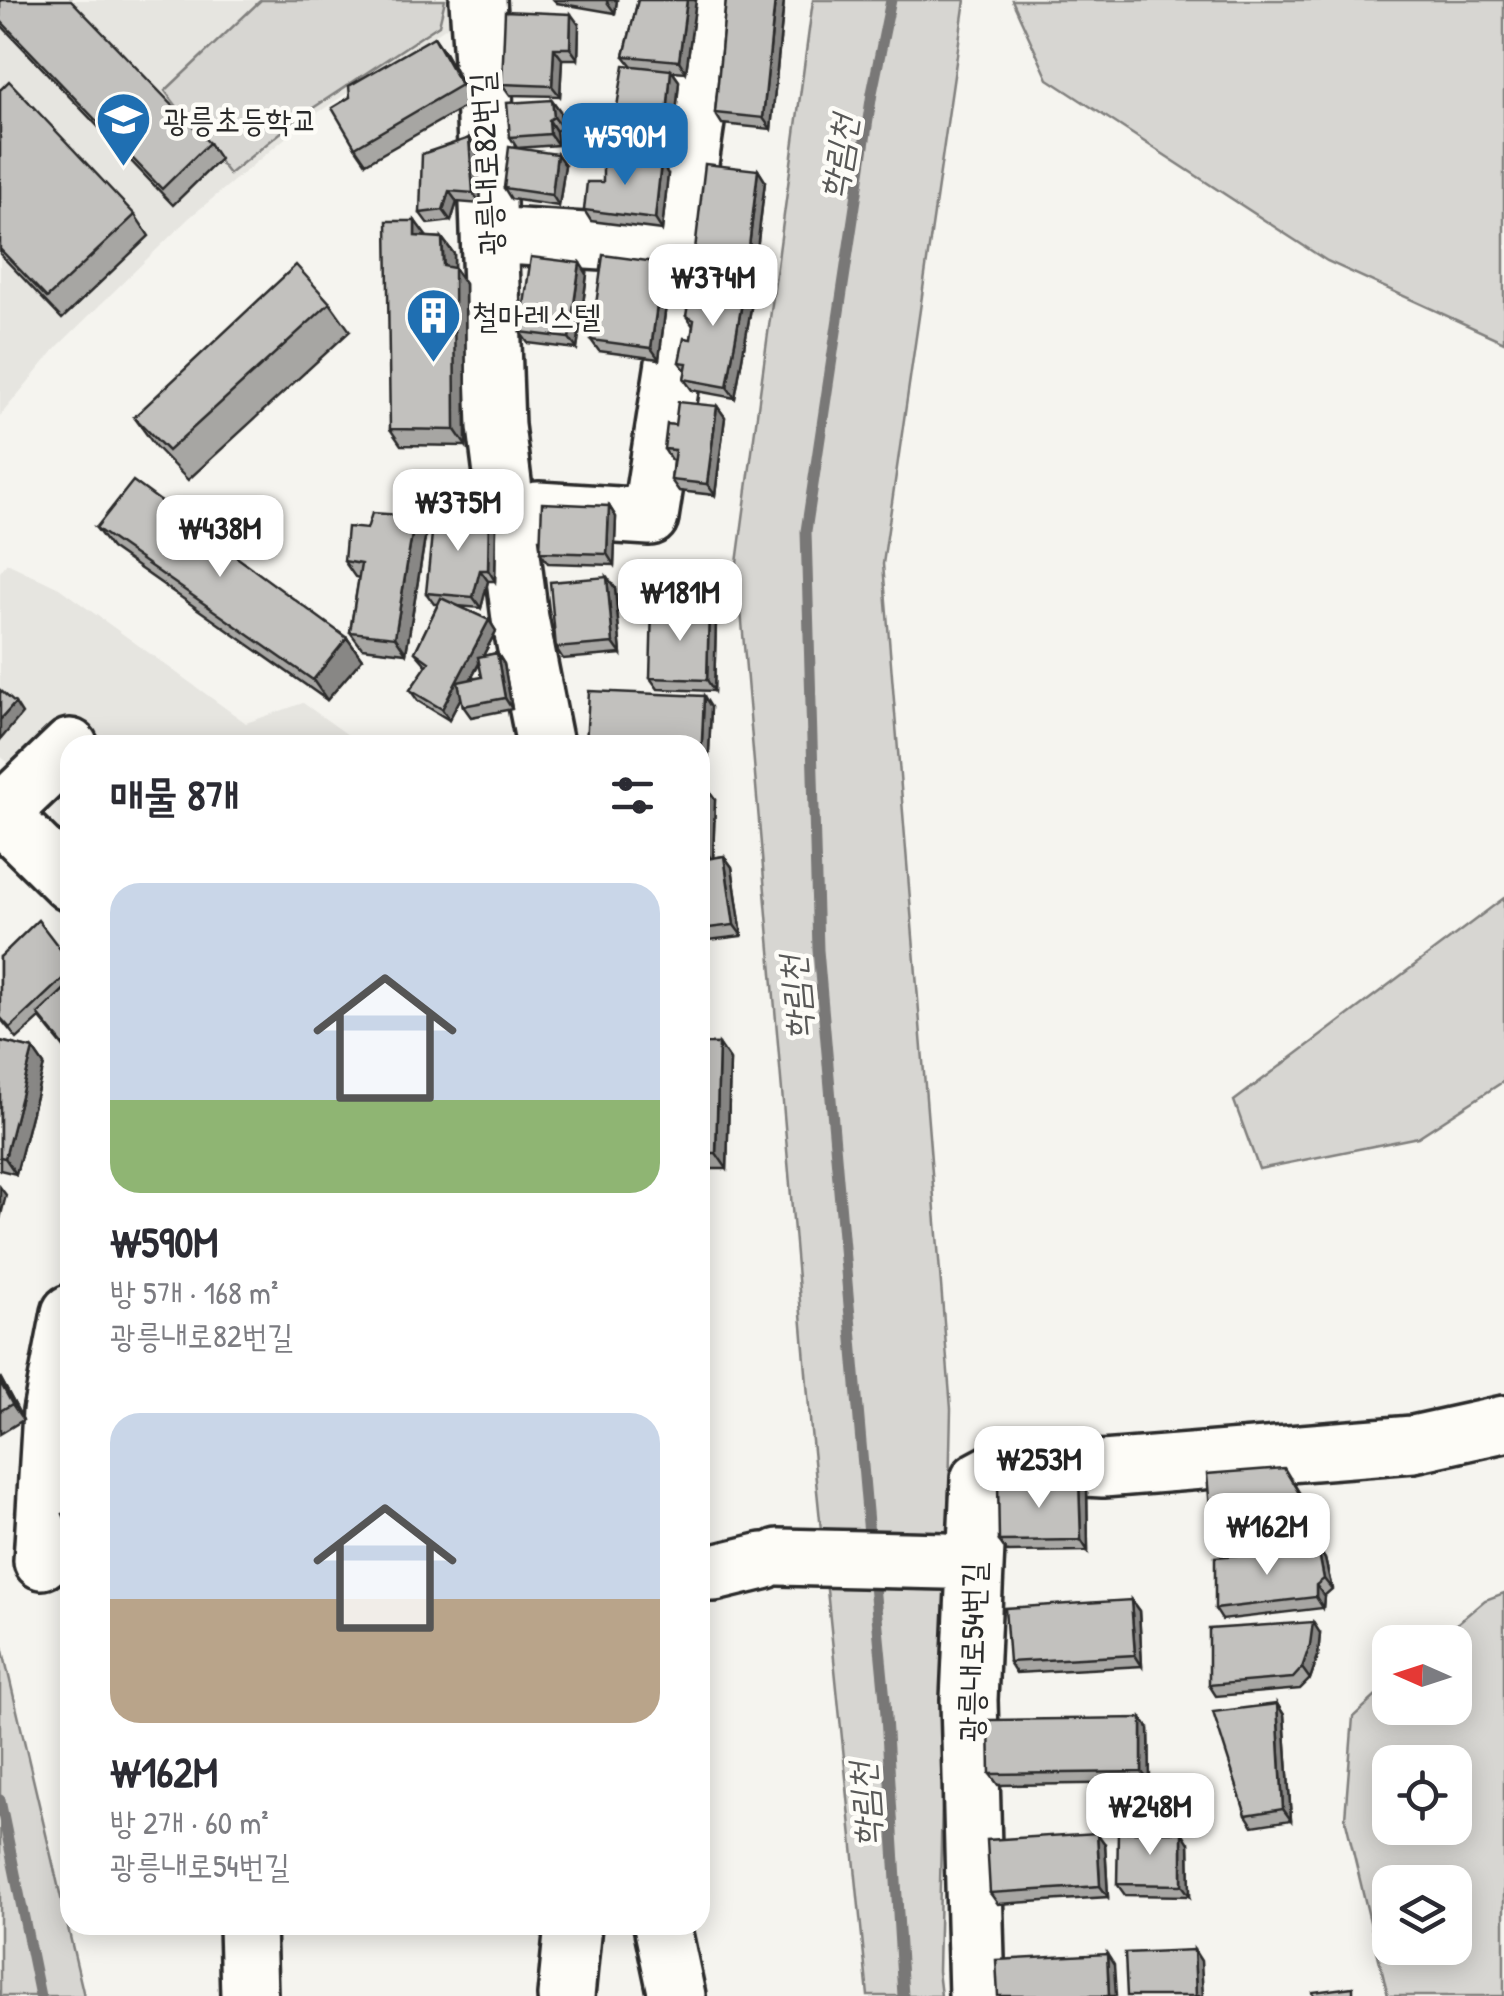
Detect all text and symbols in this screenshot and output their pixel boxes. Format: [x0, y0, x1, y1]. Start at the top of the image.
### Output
street label: 광릉내로82번길 [459, 71, 512, 257]
school or university icon: 광릉초등학교 [94, 90, 154, 169]
place label: 광릉초등학교 [163, 98, 318, 141]
pin: ₩590M [555, 103, 695, 188]
water label: 학림천 [808, 108, 868, 202]
text: ₩590M [584, 114, 666, 157]
pin: ₩374M [643, 244, 783, 329]
text: ₩374M [670, 255, 756, 298]
building icon: 철마레스텔 [403, 286, 463, 365]
place label: 철마레스텔 [472, 294, 601, 337]
pin: ₩375M [388, 469, 528, 554]
text: ₩375M [415, 480, 501, 523]
pin: ₩438M [150, 495, 290, 580]
text: ₩438M [178, 506, 262, 549]
pin: ₩181M [610, 559, 750, 644]
text: ₩181M [640, 570, 720, 613]
text: 매물 8개 [110, 766, 239, 823]
icon: filters [605, 768, 660, 823]
icon: home [295, 948, 475, 1128]
water label: 학림천 [767, 950, 822, 1042]
text: ₩590M [110, 1213, 218, 1270]
text: 방 5개 · 168 m² [110, 1271, 278, 1314]
text: 광릉내로82번길 [110, 1314, 293, 1357]
pin: ₩253M [969, 1426, 1109, 1511]
text: ₩253M [996, 1437, 1082, 1480]
icon: home [295, 1478, 475, 1658]
pin: ₩162M [1197, 1493, 1337, 1578]
text: ₩162M [1226, 1504, 1308, 1547]
street label: 광릉내로54번길 [948, 1562, 995, 1742]
north arrow [1372, 1625, 1472, 1725]
map controls [1372, 1625, 1472, 1965]
text: ₩162M [110, 1743, 218, 1800]
button: locate [1372, 1745, 1472, 1845]
water label: 학림천 [837, 1757, 890, 1849]
pin: ₩248M [1080, 1773, 1220, 1858]
text: ₩248M [1108, 1784, 1192, 1827]
text: 방 2개 · 60 m² [110, 1801, 269, 1844]
text: 광릉내로54번길 [110, 1844, 290, 1887]
button: layers [1372, 1865, 1472, 1965]

